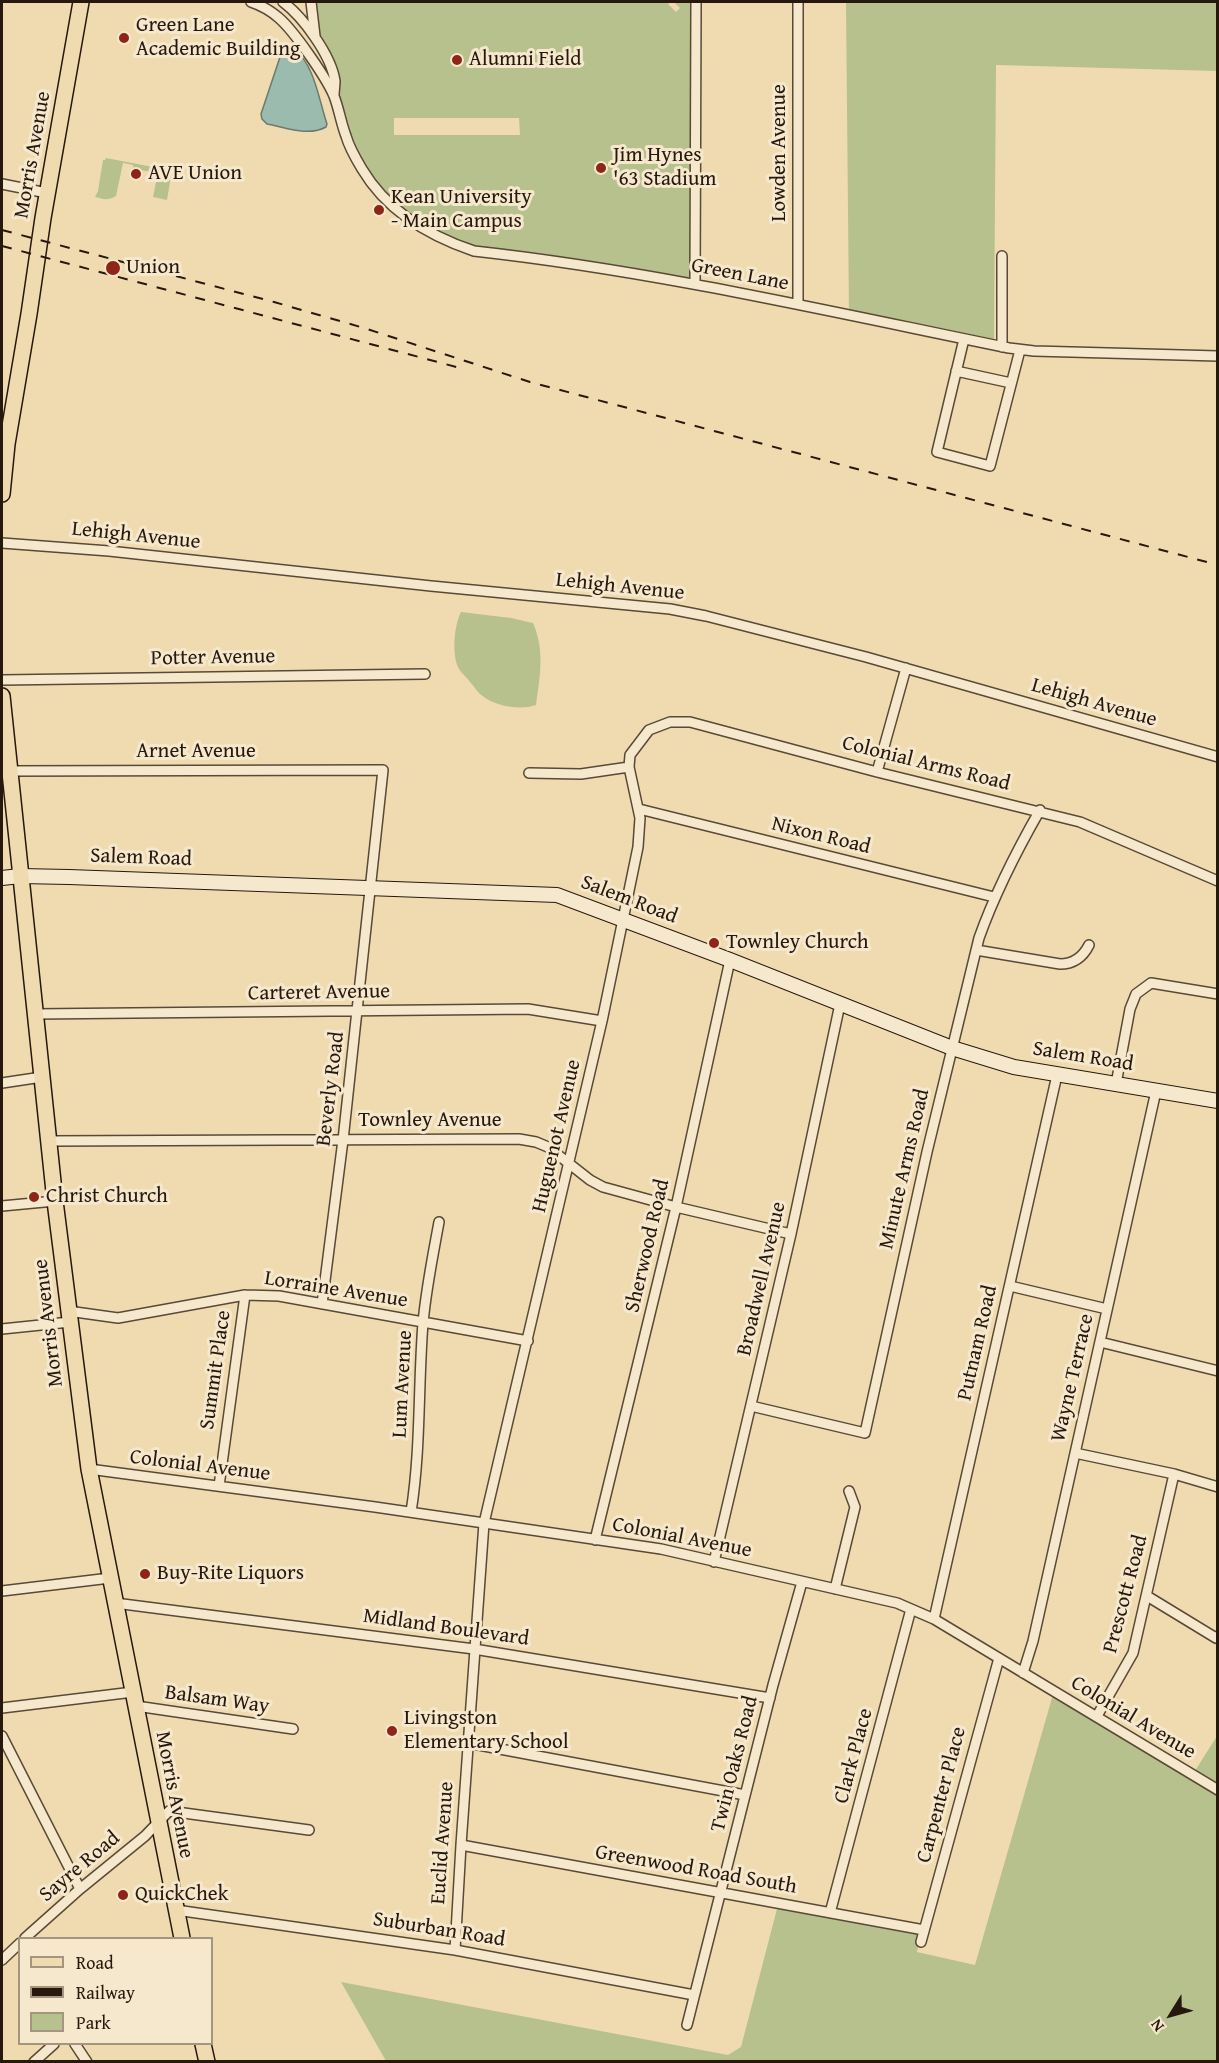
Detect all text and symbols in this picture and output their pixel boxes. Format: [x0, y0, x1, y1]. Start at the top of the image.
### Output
place label: Green Lane Academic Building [136, 13, 300, 63]
marker: Green Lane Academic Building [117, 31, 131, 45]
place label: Alumni Field [469, 47, 582, 73]
marker: Alumni Field [450, 53, 464, 67]
street label: Lowden Avenue [767, 84, 793, 222]
street label: Morris Avenue [9, 89, 57, 221]
place label: Jim Hynes '63 Stadium [613, 143, 716, 193]
place label: AVE Union [148, 161, 242, 187]
marker: Jim Hynes '63 Stadium [594, 161, 608, 175]
marker: AVE Union [129, 167, 143, 181]
place label: Kean University - Main Campus [391, 185, 532, 235]
marker: Kean University - Main Campus [372, 203, 386, 217]
street label: Green Lane [689, 253, 791, 297]
place label: Union [126, 255, 180, 281]
marker: Union [104, 259, 122, 277]
street label: Lehigh Avenue [70, 517, 202, 555]
street label: Lehigh Avenue [554, 568, 686, 606]
street label: Potter Avenue [151, 644, 275, 672]
street label: Lehigh Avenue [1028, 673, 1160, 733]
street label: Colonial Arms Road [839, 731, 1013, 797]
street label: Arnet Avenue [136, 739, 256, 765]
street label: Nixon Road [769, 812, 873, 860]
street label: Salem Road [90, 844, 192, 872]
street label: Salem Road [577, 870, 681, 930]
place label: Townley Church [726, 930, 869, 956]
marker: Townley Church [707, 936, 721, 950]
street label: Carteret Avenue [248, 979, 390, 1007]
street label: Beverly Road [311, 1030, 351, 1148]
street label: Salem Road [1031, 1037, 1135, 1077]
street label: Huguenot Avenue [527, 1057, 587, 1215]
street label: Minute Arms Road [874, 1086, 936, 1252]
street label: Townley Avenue [358, 1108, 502, 1134]
street label: Sherwood Road [620, 1177, 676, 1315]
place label: Christ Church [46, 1184, 168, 1210]
marker: Christ Church [27, 1190, 41, 1204]
street label: Broadwell Avenue [732, 1199, 792, 1359]
street label: Morris Avenue [29, 1258, 69, 1388]
street label: Lorraine Avenue [263, 1266, 409, 1314]
street label: Putnam Road [953, 1283, 1003, 1403]
street label: Summit Place [195, 1309, 237, 1431]
street label: Wayne Terrace [1046, 1311, 1100, 1445]
street label: Lum Avenue [388, 1329, 418, 1439]
street label: Colonial Avenue [128, 1445, 272, 1487]
street label: Colonial Avenue [610, 1512, 754, 1564]
street label: Prescott Road [1098, 1532, 1154, 1656]
place label: Buy-Rite Liquors [157, 1561, 304, 1587]
marker: Buy-Rite Liquors [138, 1567, 152, 1581]
street label: Midland Boulevard [362, 1604, 530, 1652]
street label: Colonial Avenue [1066, 1671, 1200, 1765]
street label: Balsam Way [163, 1680, 271, 1720]
street label: Twin Oaks Road [706, 1693, 764, 1835]
place label: Livingston Elementary School [404, 1706, 569, 1756]
street label: Clark Place [829, 1706, 879, 1806]
marker: Livingston Elementary School [385, 1724, 399, 1738]
street label: Carpenter Place [912, 1724, 972, 1866]
street label: Morris Avenue [149, 1729, 199, 1861]
street label: Euclid Avenue [426, 1781, 460, 1905]
street label: Sayre Road [35, 1826, 125, 1908]
street label: Greenwood Road South [593, 1840, 799, 1900]
place label: QuickChek [135, 1882, 228, 1908]
marker: QuickChek [116, 1888, 130, 1902]
street label: Suburban Road [371, 1907, 507, 1953]
legend [18, 1937, 213, 2045]
text: Road [76, 1949, 114, 1976]
text: Railway [76, 1979, 135, 2006]
north arrow [1141, 1985, 1201, 2045]
text: Park [76, 2009, 111, 2036]
text: N [1144, 2014, 1169, 2037]

